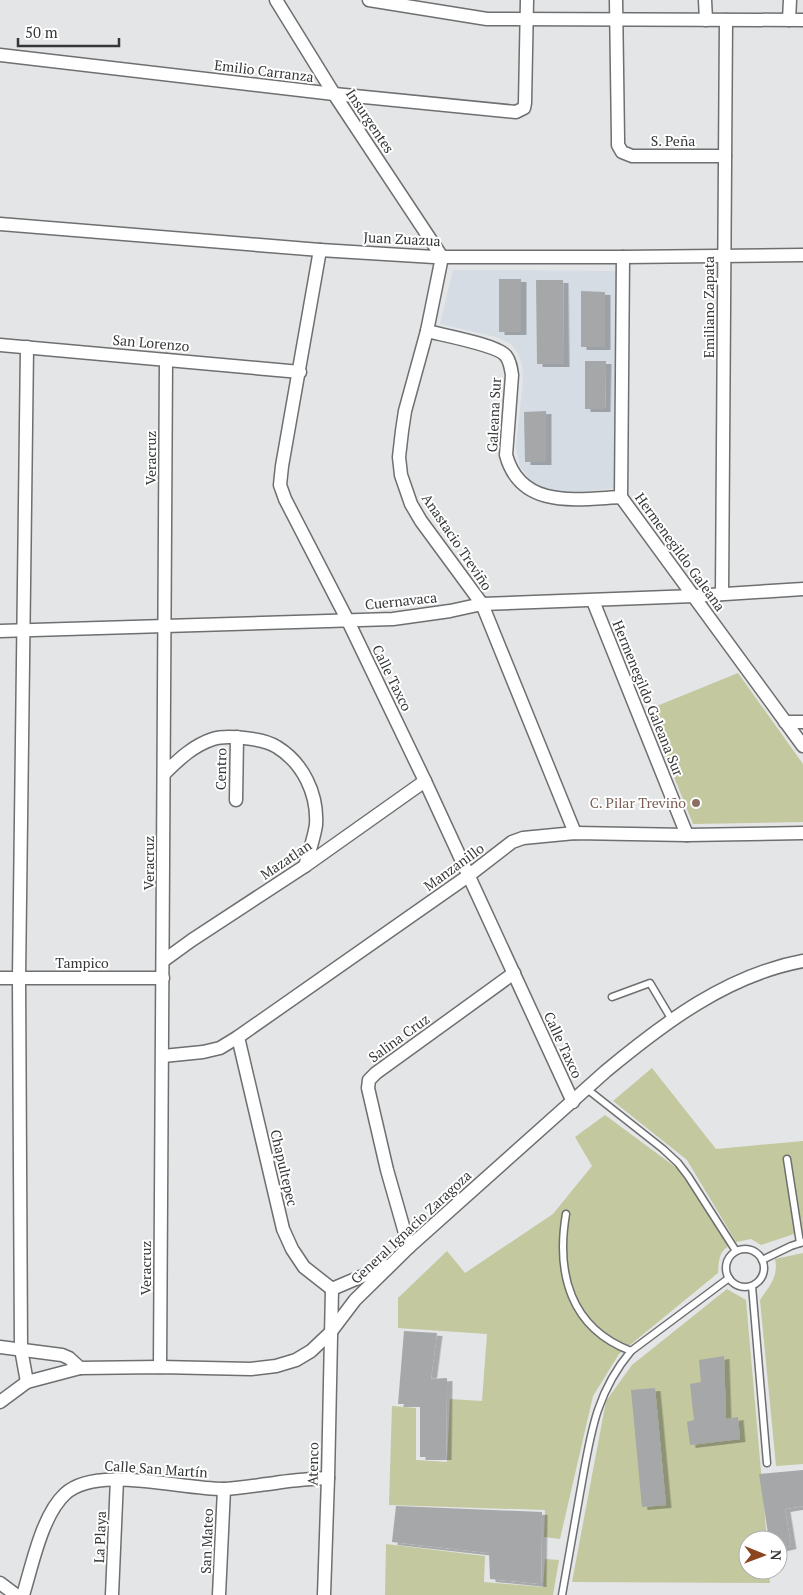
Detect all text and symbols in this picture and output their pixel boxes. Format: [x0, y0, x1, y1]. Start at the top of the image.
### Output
scale bar [18, 15, 119, 47]
text: 50 m [25, 22, 58, 42]
street label: Emilio Carranza [213, 55, 315, 86]
street label: Insurgentes [342, 85, 399, 157]
street label: S. Peña [651, 131, 695, 150]
street label: Juan Zuazua [363, 227, 441, 250]
street label: Emiliano Zapata [699, 256, 718, 358]
street label: San Lorenzo [112, 330, 190, 355]
street label: Galeana Sur [482, 377, 505, 453]
street label: Veracruz [141, 431, 160, 485]
street label: Hermenegildo Galeana [631, 489, 730, 615]
street label: Anastacio Treviño [418, 490, 497, 594]
street label: Cuernavaca [364, 587, 438, 614]
street label: Hermenegildo Galeana Sur [608, 617, 689, 779]
street label: Calle Taxco [368, 642, 417, 714]
street label: Centro [211, 747, 230, 790]
place label: C. Pilar Treviño [590, 793, 686, 812]
marker: C. Pilar Treviño [690, 797, 702, 809]
street label: Mazatlan [256, 835, 316, 884]
street label: Veracruz [139, 836, 158, 890]
street label: Manzanillo [420, 838, 488, 895]
street label: Tampico [55, 953, 109, 972]
street label: Calle Taxco [540, 1008, 587, 1081]
street label: Salina Cruz [364, 1009, 433, 1066]
street label: Chapultepec [266, 1128, 303, 1208]
street label: General Ignacio Zaragoza [346, 1166, 475, 1288]
street label: Veracruz [136, 1241, 155, 1295]
street label: Atenco [303, 1442, 322, 1486]
street label: Calle San Martín [104, 1455, 209, 1482]
street label: San Mateo [196, 1508, 217, 1574]
street label: La Playa [89, 1511, 110, 1563]
north arrow [738, 1530, 788, 1580]
text: N [767, 1550, 786, 1561]

